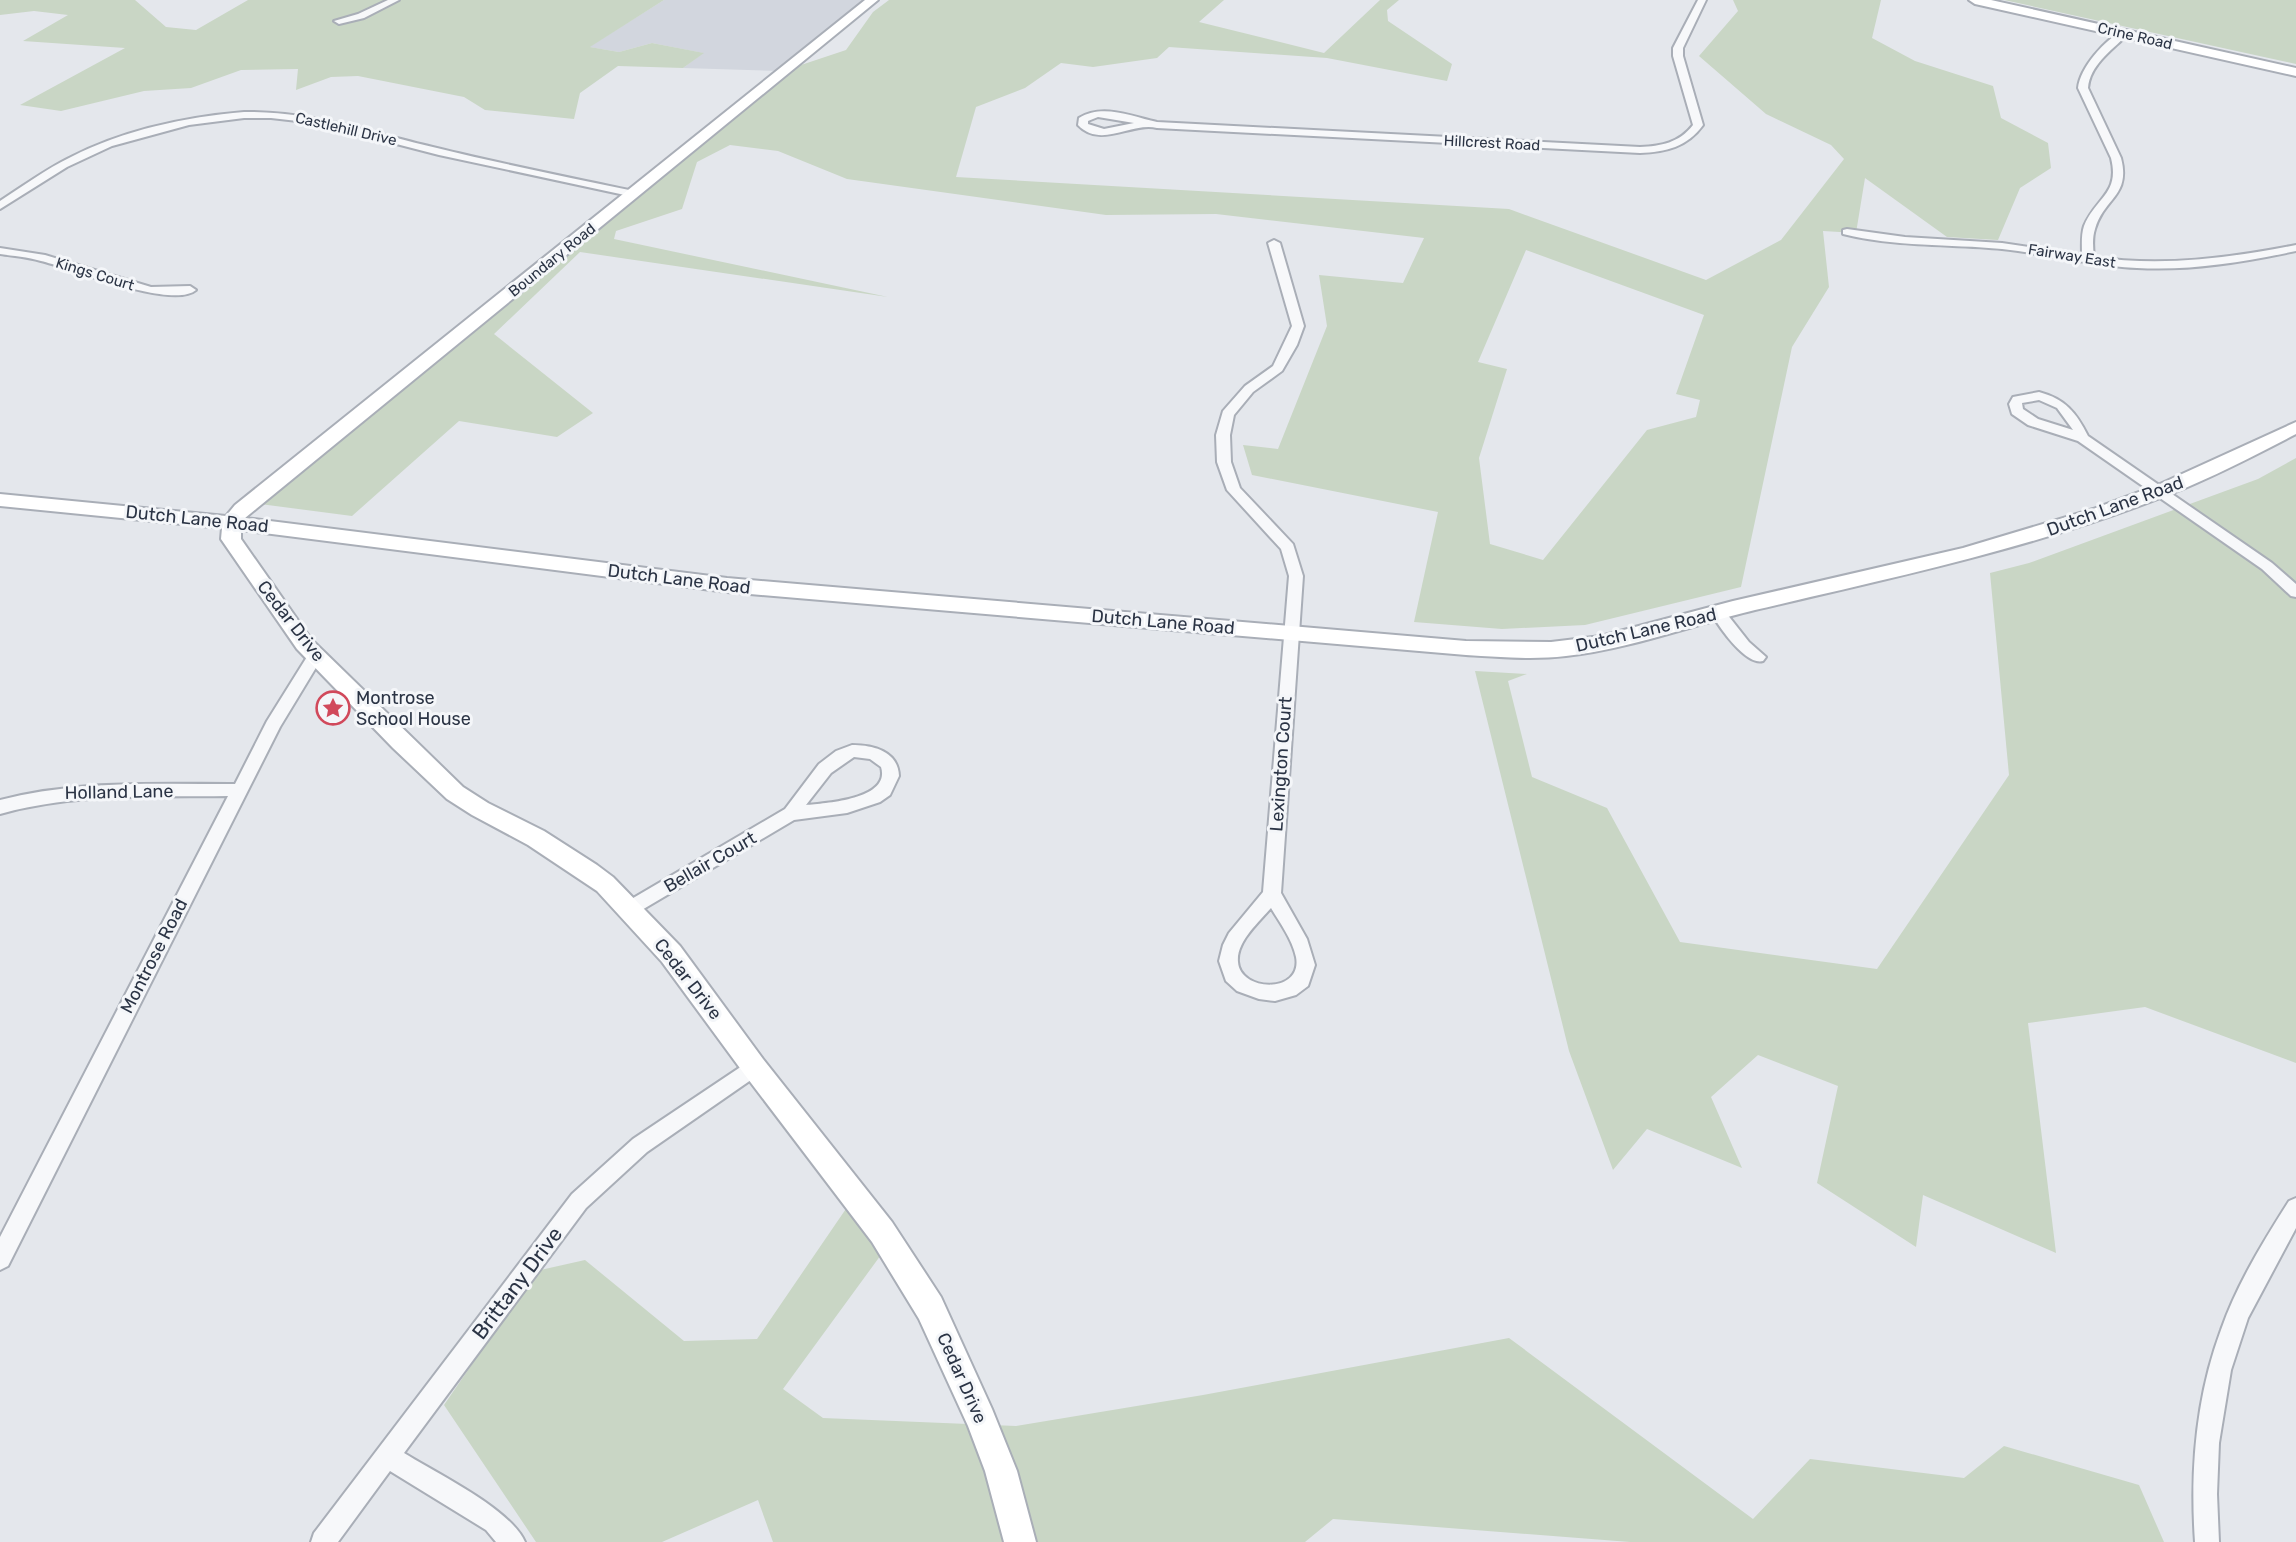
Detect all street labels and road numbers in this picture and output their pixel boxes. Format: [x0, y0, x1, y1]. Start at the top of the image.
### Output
street label: Crine Road [2096, 19, 2174, 53]
street label: Castlehill Drive [293, 109, 399, 149]
street label: Hillcrest Road [1443, 131, 1541, 155]
street label: Boundary Road [505, 219, 599, 301]
street label: Fairway East [2027, 240, 2117, 272]
street label: Kings Court [54, 254, 137, 295]
street label: Dutch Lane Road [2044, 471, 2186, 541]
street label: Dutch Lane Road [124, 501, 270, 537]
street label: Dutch Lane Road [606, 559, 752, 599]
street label: Cedar Drive [253, 576, 329, 666]
street label: Dutch Lane Road [1574, 603, 1718, 657]
street label: Dutch Lane Road [1090, 605, 1236, 639]
street label: Lexington Court [1265, 696, 1297, 832]
street label: Holland Lane [64, 780, 174, 804]
street label: Bellair Court [660, 827, 760, 897]
street label: Montrose Road [116, 895, 192, 1017]
street label: Cedar Drive [650, 934, 726, 1024]
street label: Brittany Drive [467, 1222, 567, 1344]
street label: Cedar Drive [932, 1329, 992, 1427]

